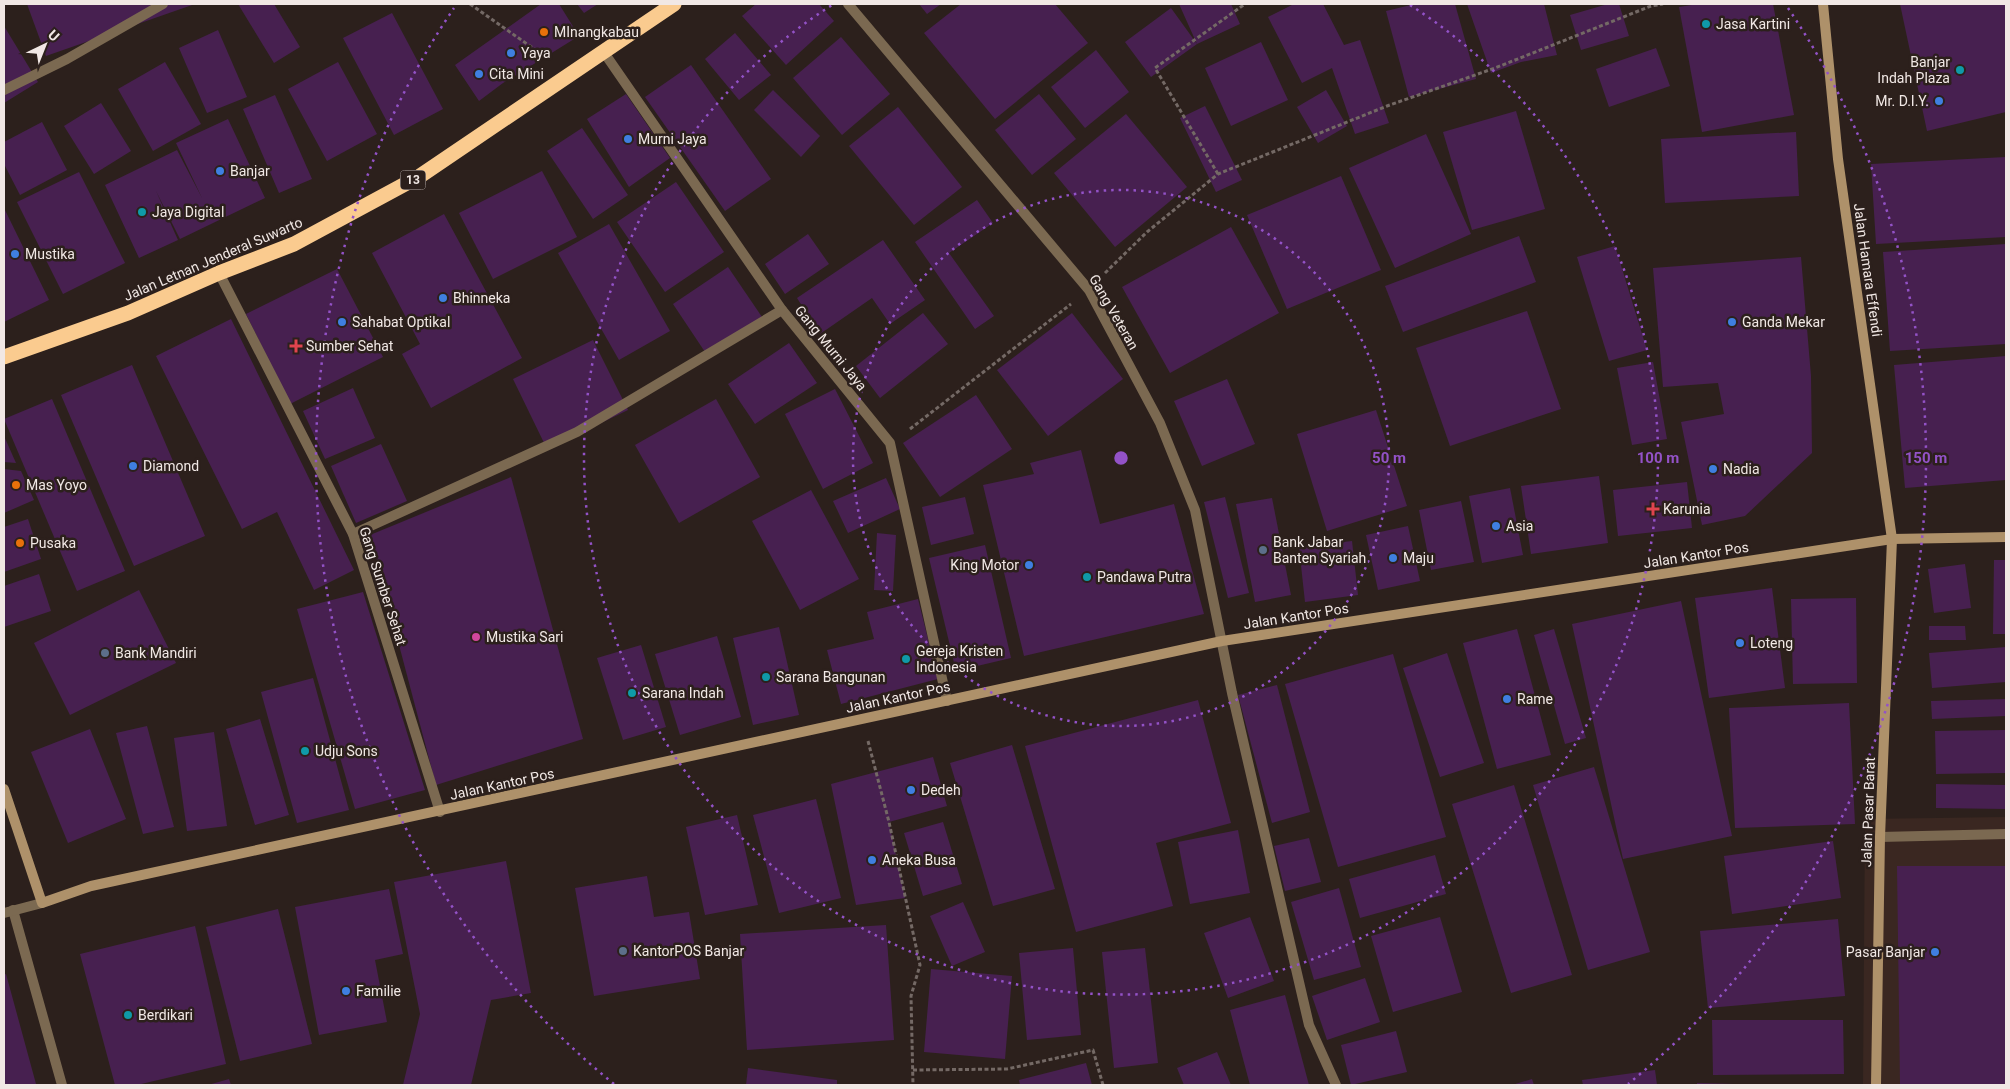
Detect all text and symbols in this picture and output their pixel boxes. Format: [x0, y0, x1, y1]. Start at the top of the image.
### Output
place label: Jasa Kartini [1716, 16, 1790, 32]
marker: Jasa Kartini [1700, 18, 1712, 30]
north arrow [20, 20, 70, 70]
place label: MInangkabau [554, 24, 639, 40]
text: U [45, 26, 63, 44]
marker: MInangkabau [538, 26, 550, 38]
place label: Yaya [521, 45, 551, 61]
marker: Yaya [505, 47, 517, 59]
place label: Banjar Indah Plaza [1877, 54, 1950, 86]
marker: Banjar Indah Plaza [1954, 64, 1966, 76]
place label: Cita Mini [489, 66, 544, 82]
marker: Cita Mini [473, 68, 485, 80]
place label: Mr. D.I.Y. [1875, 93, 1929, 109]
marker: Mr. D.I.Y. [1933, 95, 1945, 107]
place label: Murni Jaya [638, 131, 707, 147]
marker: Murni Jaya [622, 133, 634, 145]
place label: Banjar [230, 163, 270, 179]
marker: Banjar [214, 165, 226, 177]
road number: 13 [400, 170, 426, 190]
street label: Jalan Hamara Effendi [1851, 202, 1885, 338]
place label: Jaya Digital [152, 204, 224, 220]
marker: Jaya Digital [136, 206, 148, 218]
street label: Jalan Letnan Jenderal Suwarto [121, 214, 305, 304]
place label: Mustika [25, 246, 75, 262]
marker: Mustika [9, 248, 21, 260]
street label: Gang Veteran [1086, 272, 1142, 352]
place label: Bhinneka [453, 290, 510, 306]
marker: Bhinneka [437, 292, 449, 304]
street label: Gang Murni Jaya [792, 302, 870, 394]
place label: Sahabat Optikal [352, 314, 450, 330]
place label: Ganda Mekar [1742, 314, 1825, 330]
marker: Sahabat Optikal [336, 316, 348, 328]
marker: Ganda Mekar [1726, 316, 1738, 328]
place label: Sumber Sehat [306, 338, 394, 354]
marker: Sumber Sehat [290, 340, 302, 352]
centre of rings [1112, 449, 1130, 467]
text: 50 m [1372, 449, 1406, 467]
text: 100 m [1637, 449, 1679, 467]
text: 150 m [1905, 449, 1947, 467]
place label: Diamond [143, 458, 199, 474]
marker: Diamond [127, 460, 139, 472]
place label: Nadia [1723, 461, 1760, 477]
marker: Nadia [1707, 463, 1719, 475]
place label: Mas Yoyo [26, 477, 87, 493]
marker: Mas Yoyo [10, 479, 22, 491]
place label: Karunia [1663, 501, 1711, 517]
marker: Karunia [1647, 503, 1659, 515]
place label: Asia [1506, 518, 1533, 534]
marker: Asia [1490, 520, 1502, 532]
street label: Gang Sumber Sehat [356, 525, 410, 648]
place label: Bank Jabar Banten Syariah [1273, 534, 1366, 566]
place label: Pusaka [30, 535, 76, 551]
marker: Pusaka [14, 537, 26, 549]
street label: Jalan Kantor Pos [1642, 539, 1750, 571]
marker: Bank Jabar Banten Syariah [1257, 544, 1269, 556]
place label: Maju [1403, 550, 1434, 566]
marker: Maju [1387, 552, 1399, 564]
place label: King Motor [950, 557, 1019, 573]
marker: King Motor [1023, 559, 1035, 571]
place label: Pandawa Putra [1097, 569, 1191, 585]
marker: Pandawa Putra [1081, 571, 1093, 583]
street label: Jalan Kantor Pos [1242, 600, 1350, 632]
place label: Mustika Sari [486, 629, 563, 645]
marker: Mustika Sari [470, 631, 482, 643]
place label: Loteng [1750, 635, 1793, 651]
marker: Loteng [1734, 637, 1746, 649]
place label: Gereja Kristen Indonesia [916, 643, 1003, 675]
place label: Bank Mandiri [115, 645, 197, 661]
marker: Bank Mandiri [99, 647, 111, 659]
marker: Gereja Kristen Indonesia [900, 653, 912, 665]
place label: Sarana Bangunan [776, 669, 886, 685]
marker: Sarana Bangunan [760, 671, 772, 683]
street label: Jalan Kantor Pos [844, 678, 952, 716]
place label: Sarana Indah [642, 685, 724, 701]
marker: Sarana Indah [626, 687, 638, 699]
place label: Rame [1517, 691, 1553, 707]
marker: Rame [1501, 693, 1513, 705]
place label: Udju Sons [315, 743, 378, 759]
marker: Udju Sons [299, 745, 311, 757]
street label: Jalan Pasar Barat [1858, 756, 1878, 867]
street label: Jalan Kantor Pos [448, 765, 556, 803]
place label: Dedeh [921, 782, 961, 798]
marker: Dedeh [905, 784, 917, 796]
place label: Aneka Busa [882, 852, 956, 868]
marker: Aneka Busa [866, 854, 878, 866]
place label: KantorPOS Banjar [633, 943, 745, 959]
place label: Pasar Banjar [1846, 944, 1925, 960]
marker: KantorPOS Banjar [617, 945, 629, 957]
marker: Pasar Banjar [1929, 946, 1941, 958]
place label: Familie [356, 983, 401, 999]
marker: Familie [340, 985, 352, 997]
place label: Berdikari [138, 1007, 193, 1023]
marker: Berdikari [122, 1009, 134, 1021]

